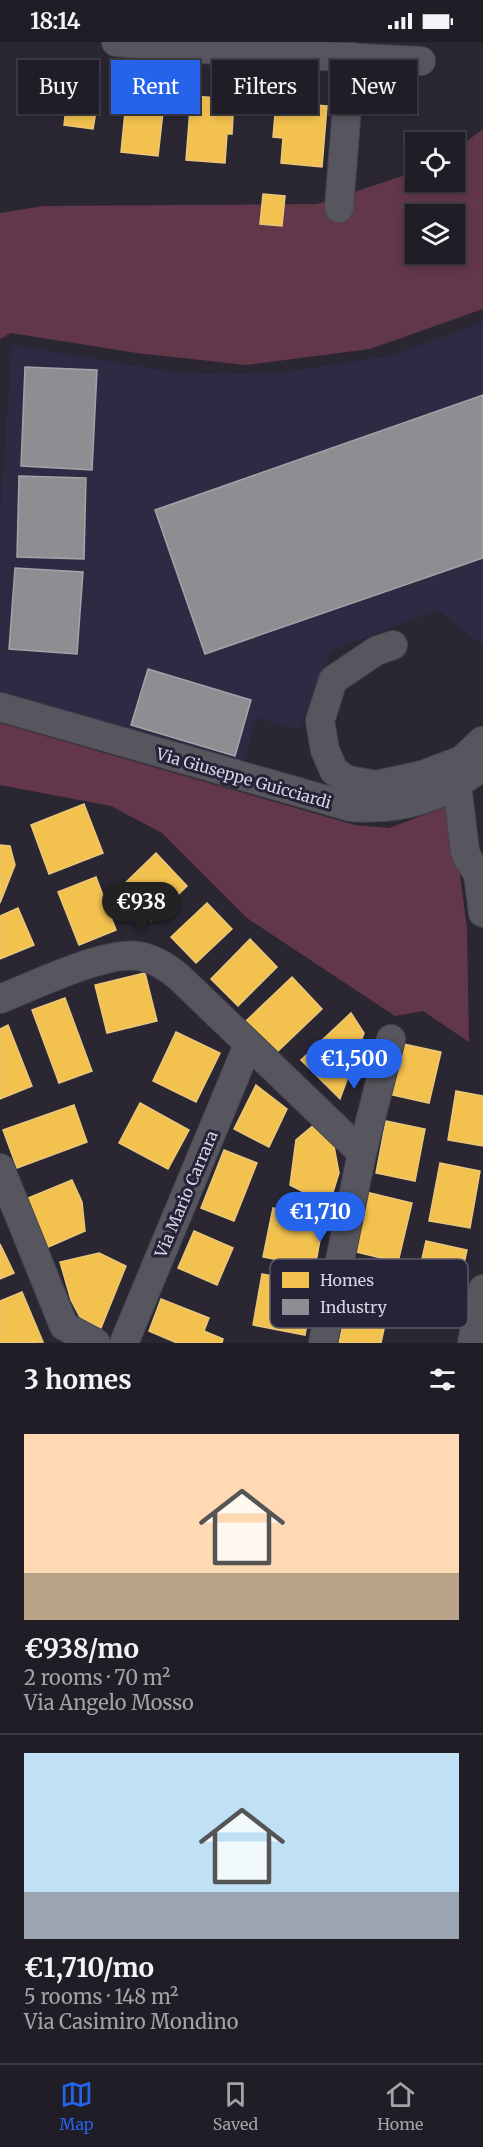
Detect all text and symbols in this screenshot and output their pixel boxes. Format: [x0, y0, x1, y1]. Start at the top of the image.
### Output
text: 18:14 [30, 7, 81, 35]
chip: Buy [18, 60, 99, 114]
chip: Rent [111, 60, 200, 114]
chip: Filters [212, 60, 318, 114]
chip: New [330, 60, 417, 114]
map controls [405, 132, 465, 264]
button: locate [405, 132, 465, 192]
button: layers [405, 204, 465, 264]
street label: Via Giuseppe Guicciardi [153, 743, 334, 813]
pin: €938 [105, 882, 177, 933]
text: €938 [116, 889, 166, 914]
pin: €1,500 [305, 1039, 403, 1090]
text: €1,500 [320, 1046, 388, 1071]
street label: Via Mario Carrara [150, 1127, 222, 1261]
pin: €1,710 [271, 1192, 369, 1243]
text: €1,710 [289, 1199, 351, 1224]
legend [270, 1259, 468, 1328]
text: Homes [320, 1270, 374, 1290]
text: Industry [320, 1297, 388, 1317]
text: 3 homes [24, 1363, 132, 1396]
icon: filters [426, 1363, 459, 1396]
icon: home [188, 1473, 296, 1581]
text: €938/mo [24, 1632, 139, 1665]
text: 2 rooms · 70 m² [24, 1665, 170, 1690]
text: Via Angelo Mosso [24, 1690, 194, 1715]
icon: home [188, 1792, 296, 1900]
text: €1,710/mo [24, 1951, 154, 1984]
text: 5 rooms · 148 m² [24, 1984, 178, 2009]
text: Via Casimiro Mondino [24, 2009, 238, 2034]
tab: Map [60, 2078, 94, 2134]
tab: Saved [213, 2078, 258, 2134]
tab: Home [377, 2078, 423, 2134]

